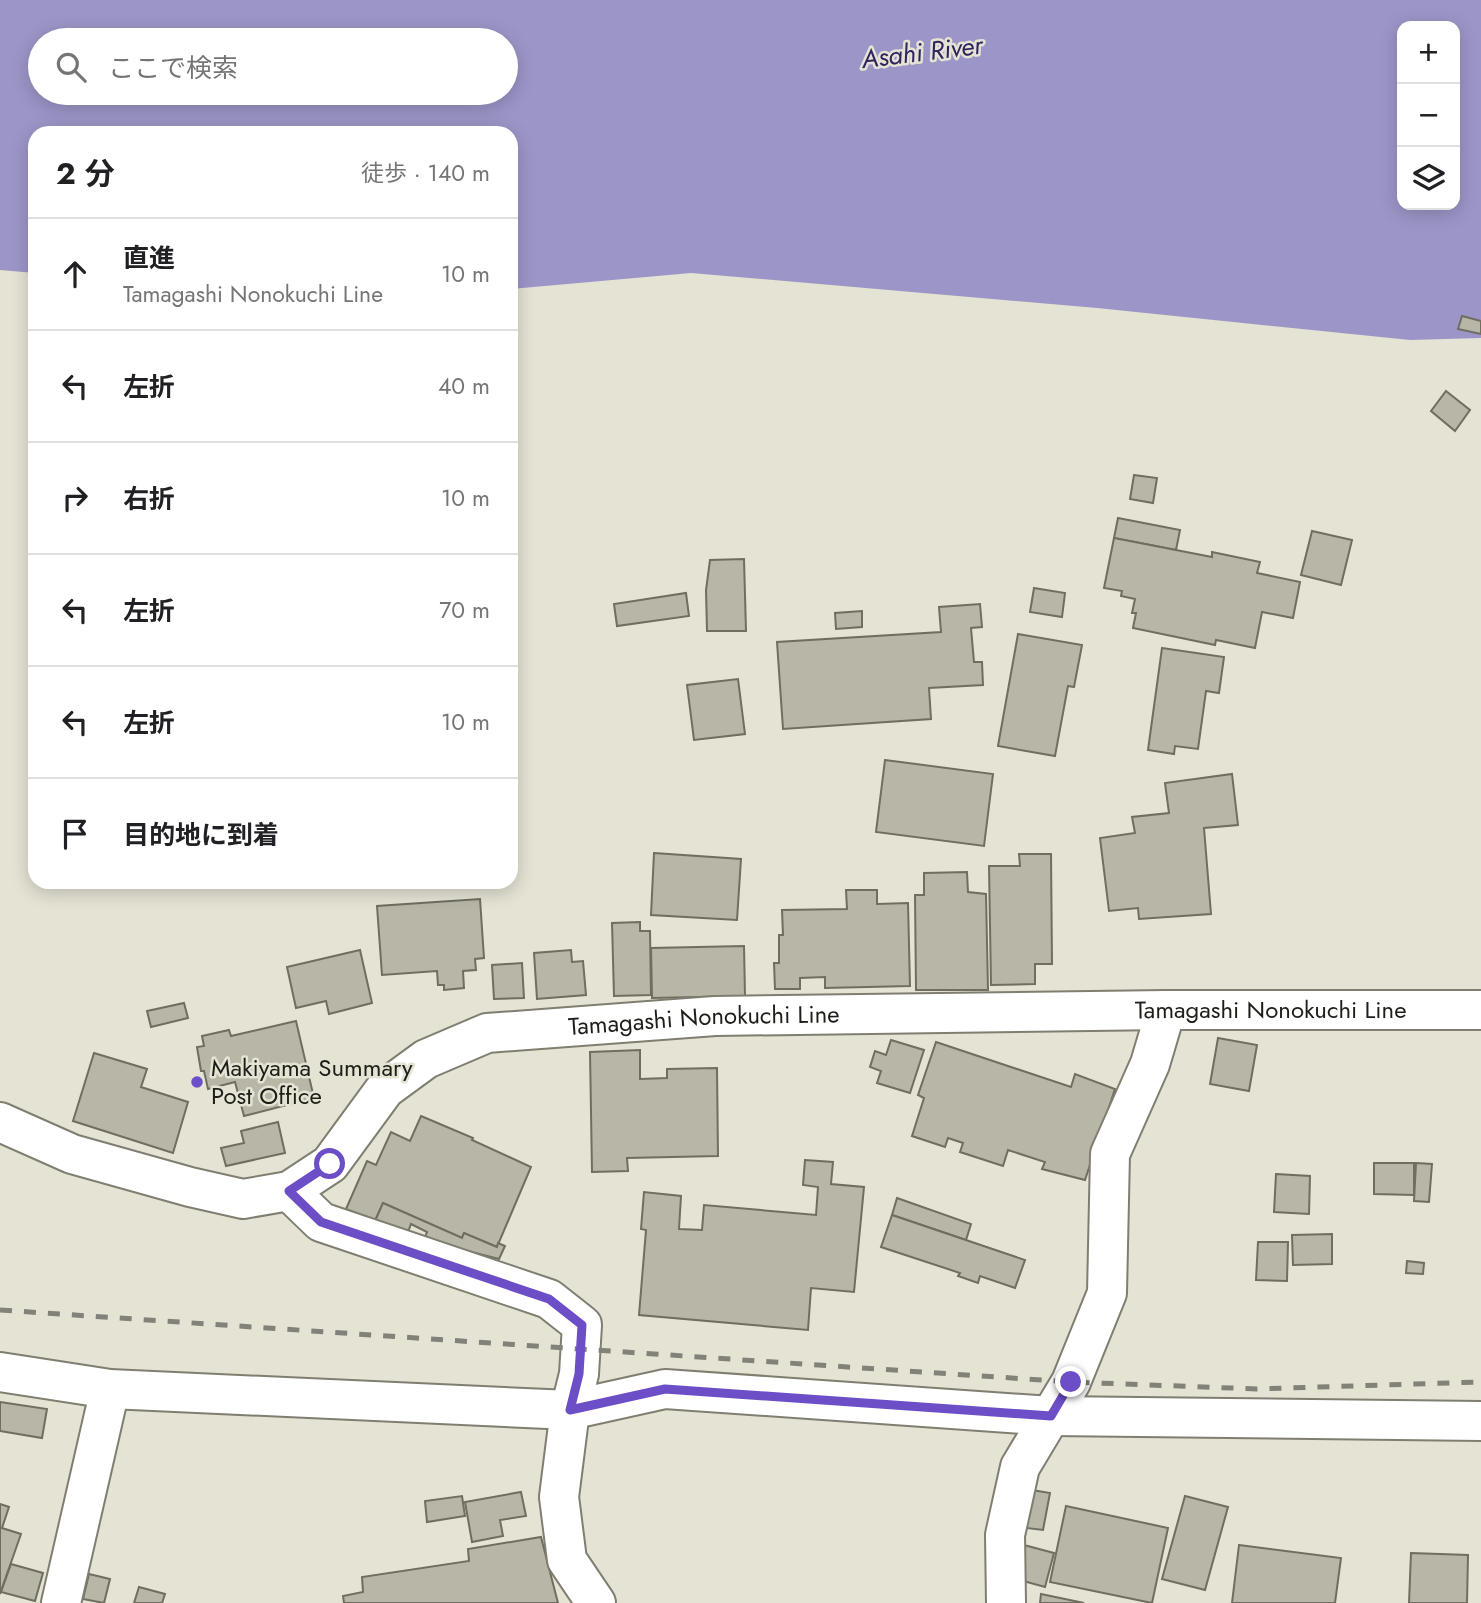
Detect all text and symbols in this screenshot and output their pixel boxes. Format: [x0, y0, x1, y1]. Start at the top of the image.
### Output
map controls [1397, 21, 1460, 210]
button: + [1397, 21, 1460, 84]
water label: Asahi River [858, 26, 986, 78]
search box [28, 28, 518, 105]
icon: search [52, 48, 90, 86]
text: ここで検索 [108, 49, 238, 87]
button: − [1397, 84, 1460, 147]
button: layers [1397, 147, 1460, 210]
text: 2 分 [56, 152, 115, 195]
text: 徒歩 · 140 m [361, 156, 490, 190]
text: 直進 [123, 239, 175, 277]
icon: ahead [56, 255, 94, 293]
text: 10 m [441, 257, 490, 291]
text: Tamagashi Nonokuchi Line [123, 277, 383, 311]
icon: left [56, 367, 94, 405]
text: 左折 [123, 368, 175, 406]
text: 40 m [438, 369, 490, 403]
icon: right [56, 479, 94, 517]
text: 右折 [123, 480, 175, 518]
text: 10 m [441, 481, 490, 515]
icon: left [56, 591, 94, 629]
text: 左折 [123, 592, 175, 630]
text: 70 m [439, 593, 490, 627]
icon: left [56, 703, 94, 741]
text: 左折 [123, 704, 175, 742]
text: 10 m [441, 705, 490, 739]
icon: arrive [56, 815, 94, 853]
text: 目的地に到着 [123, 816, 279, 854]
street label: Tamagashi Nonokuchi Line [1135, 992, 1407, 1027]
street label: Tamagashi Nonokuchi Line [567, 996, 840, 1044]
place label: Makiyama Summary Post Office [211, 1050, 413, 1113]
marker: Makiyama Summary Post Office [189, 1074, 205, 1090]
route start [314, 1148, 345, 1179]
route end [1055, 1366, 1086, 1397]

